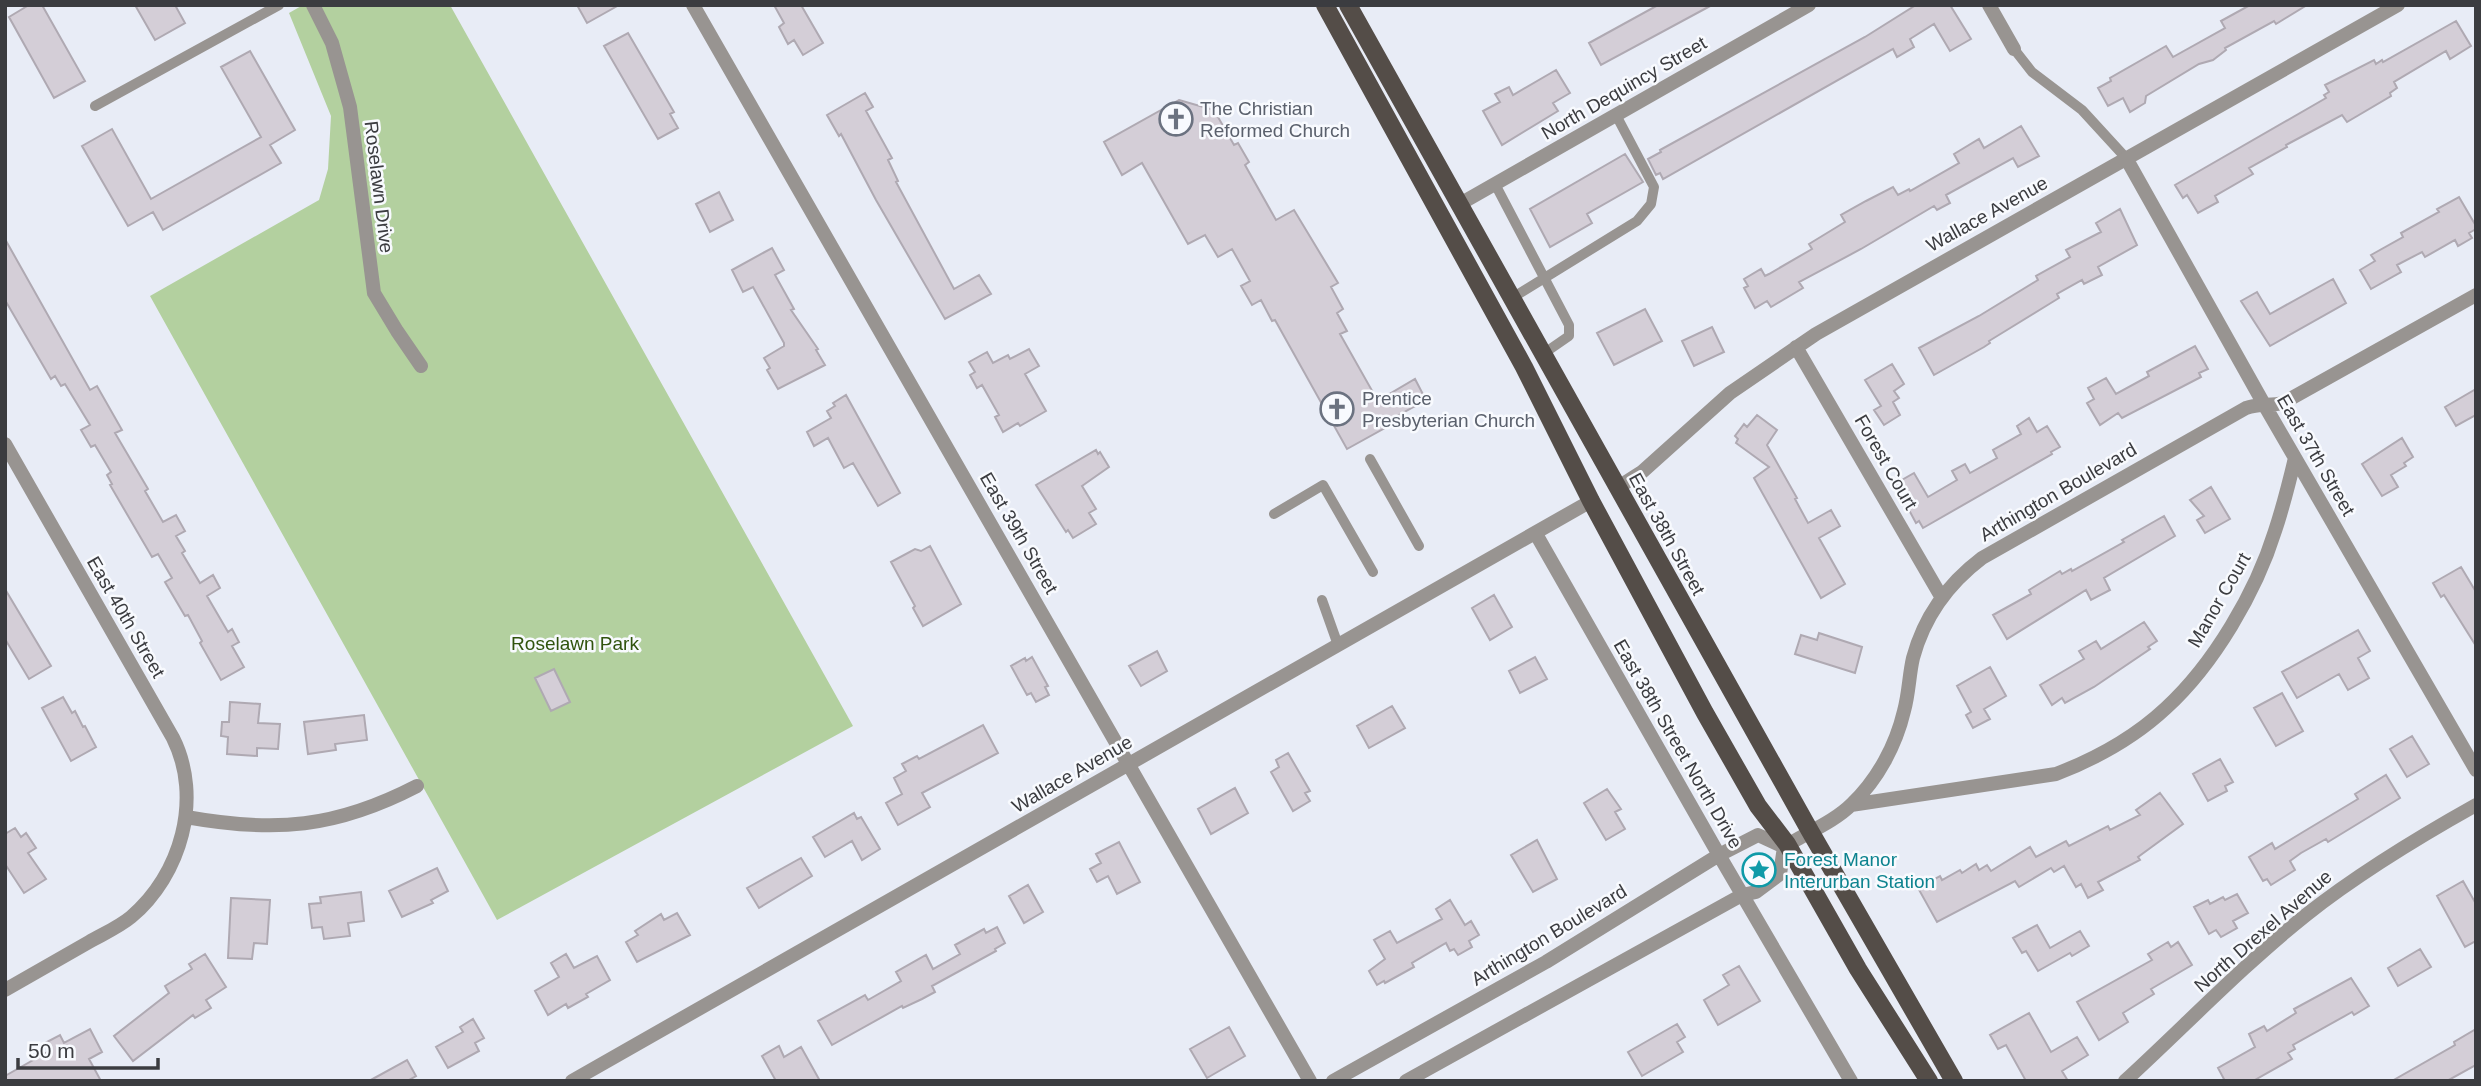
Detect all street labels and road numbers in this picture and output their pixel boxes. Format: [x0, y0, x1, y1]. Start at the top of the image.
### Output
street label: North Dequincy Street [1538, 32, 1711, 144]
street label: Roselawn Drive [360, 120, 398, 254]
street label: Wallace Avenue [1923, 172, 2051, 256]
street label: East 37th Street [2273, 391, 2360, 520]
street label: Forest Court [1851, 411, 1922, 514]
street label: Arthington Boulevard [1976, 439, 2140, 545]
street label: East 39th Street [976, 469, 1063, 598]
street label: East 38th Street [1625, 469, 1710, 599]
street label: Manor Court [2184, 548, 2255, 651]
street label: East 40th Street [83, 553, 170, 682]
street label: East 38th Street North Drive [1610, 636, 1746, 852]
street label: Wallace Avenue [1008, 731, 1136, 817]
street label: North Drexel Avenue [2190, 866, 2336, 996]
street label: Arthington Boulevard [1468, 880, 1630, 990]

